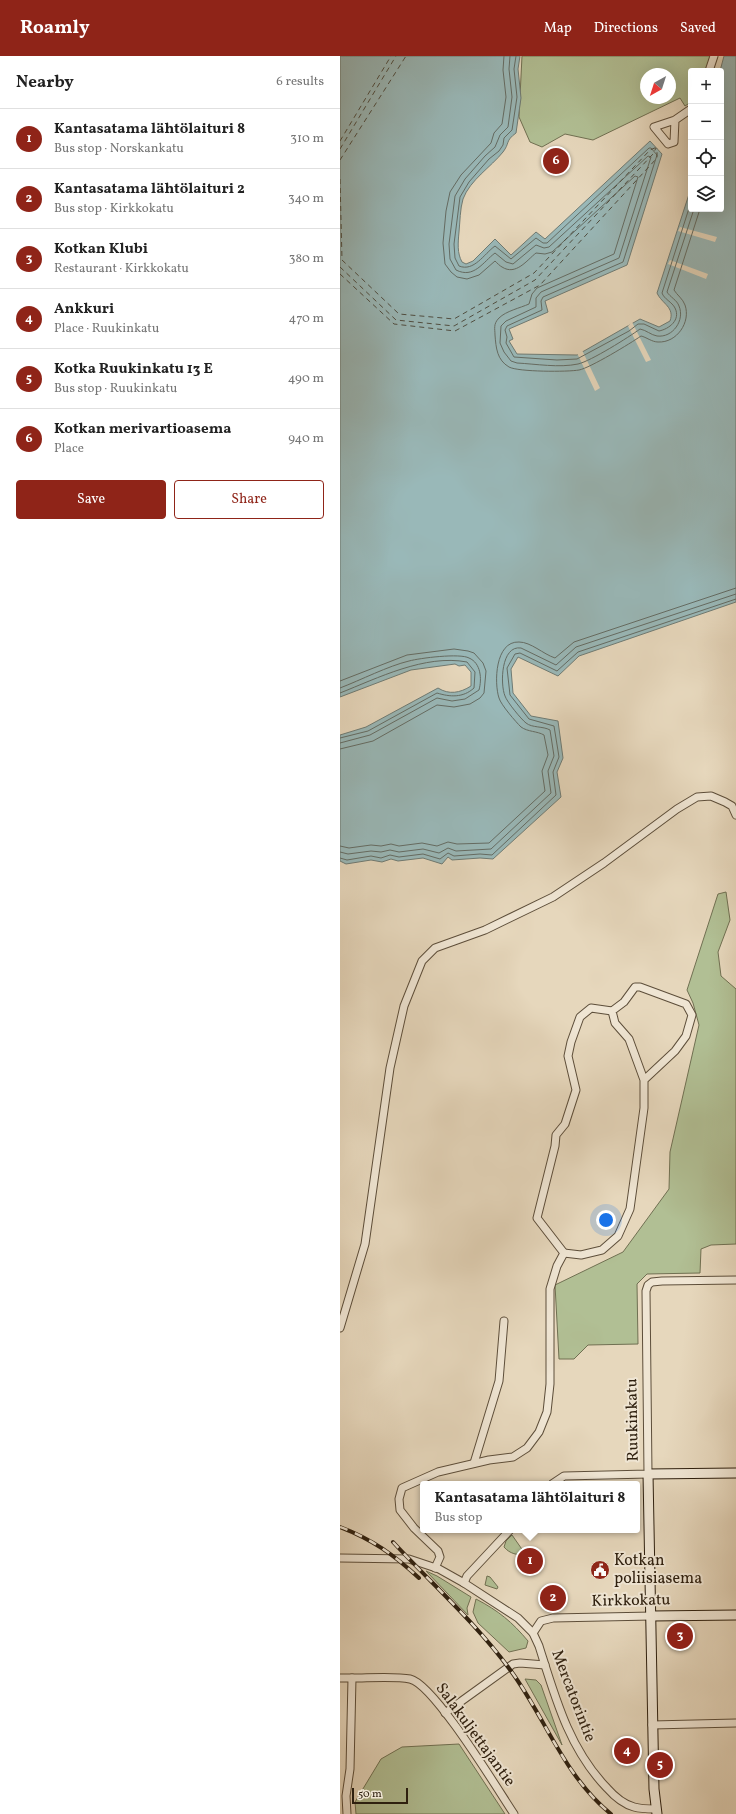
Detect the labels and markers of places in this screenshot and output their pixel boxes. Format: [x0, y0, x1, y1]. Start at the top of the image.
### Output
pin: 6 [543, 146, 569, 176]
pin: 1 [517, 1546, 543, 1576]
place label: Kotkan poliisiasema [614, 1550, 702, 1590]
public building icon: Kotkan poliisiasema [589, 1559, 611, 1581]
pin: 2 [540, 1583, 566, 1613]
pin: 3 [667, 1621, 693, 1651]
pin: 4 [614, 1736, 640, 1766]
pin: 5 [647, 1750, 673, 1780]

